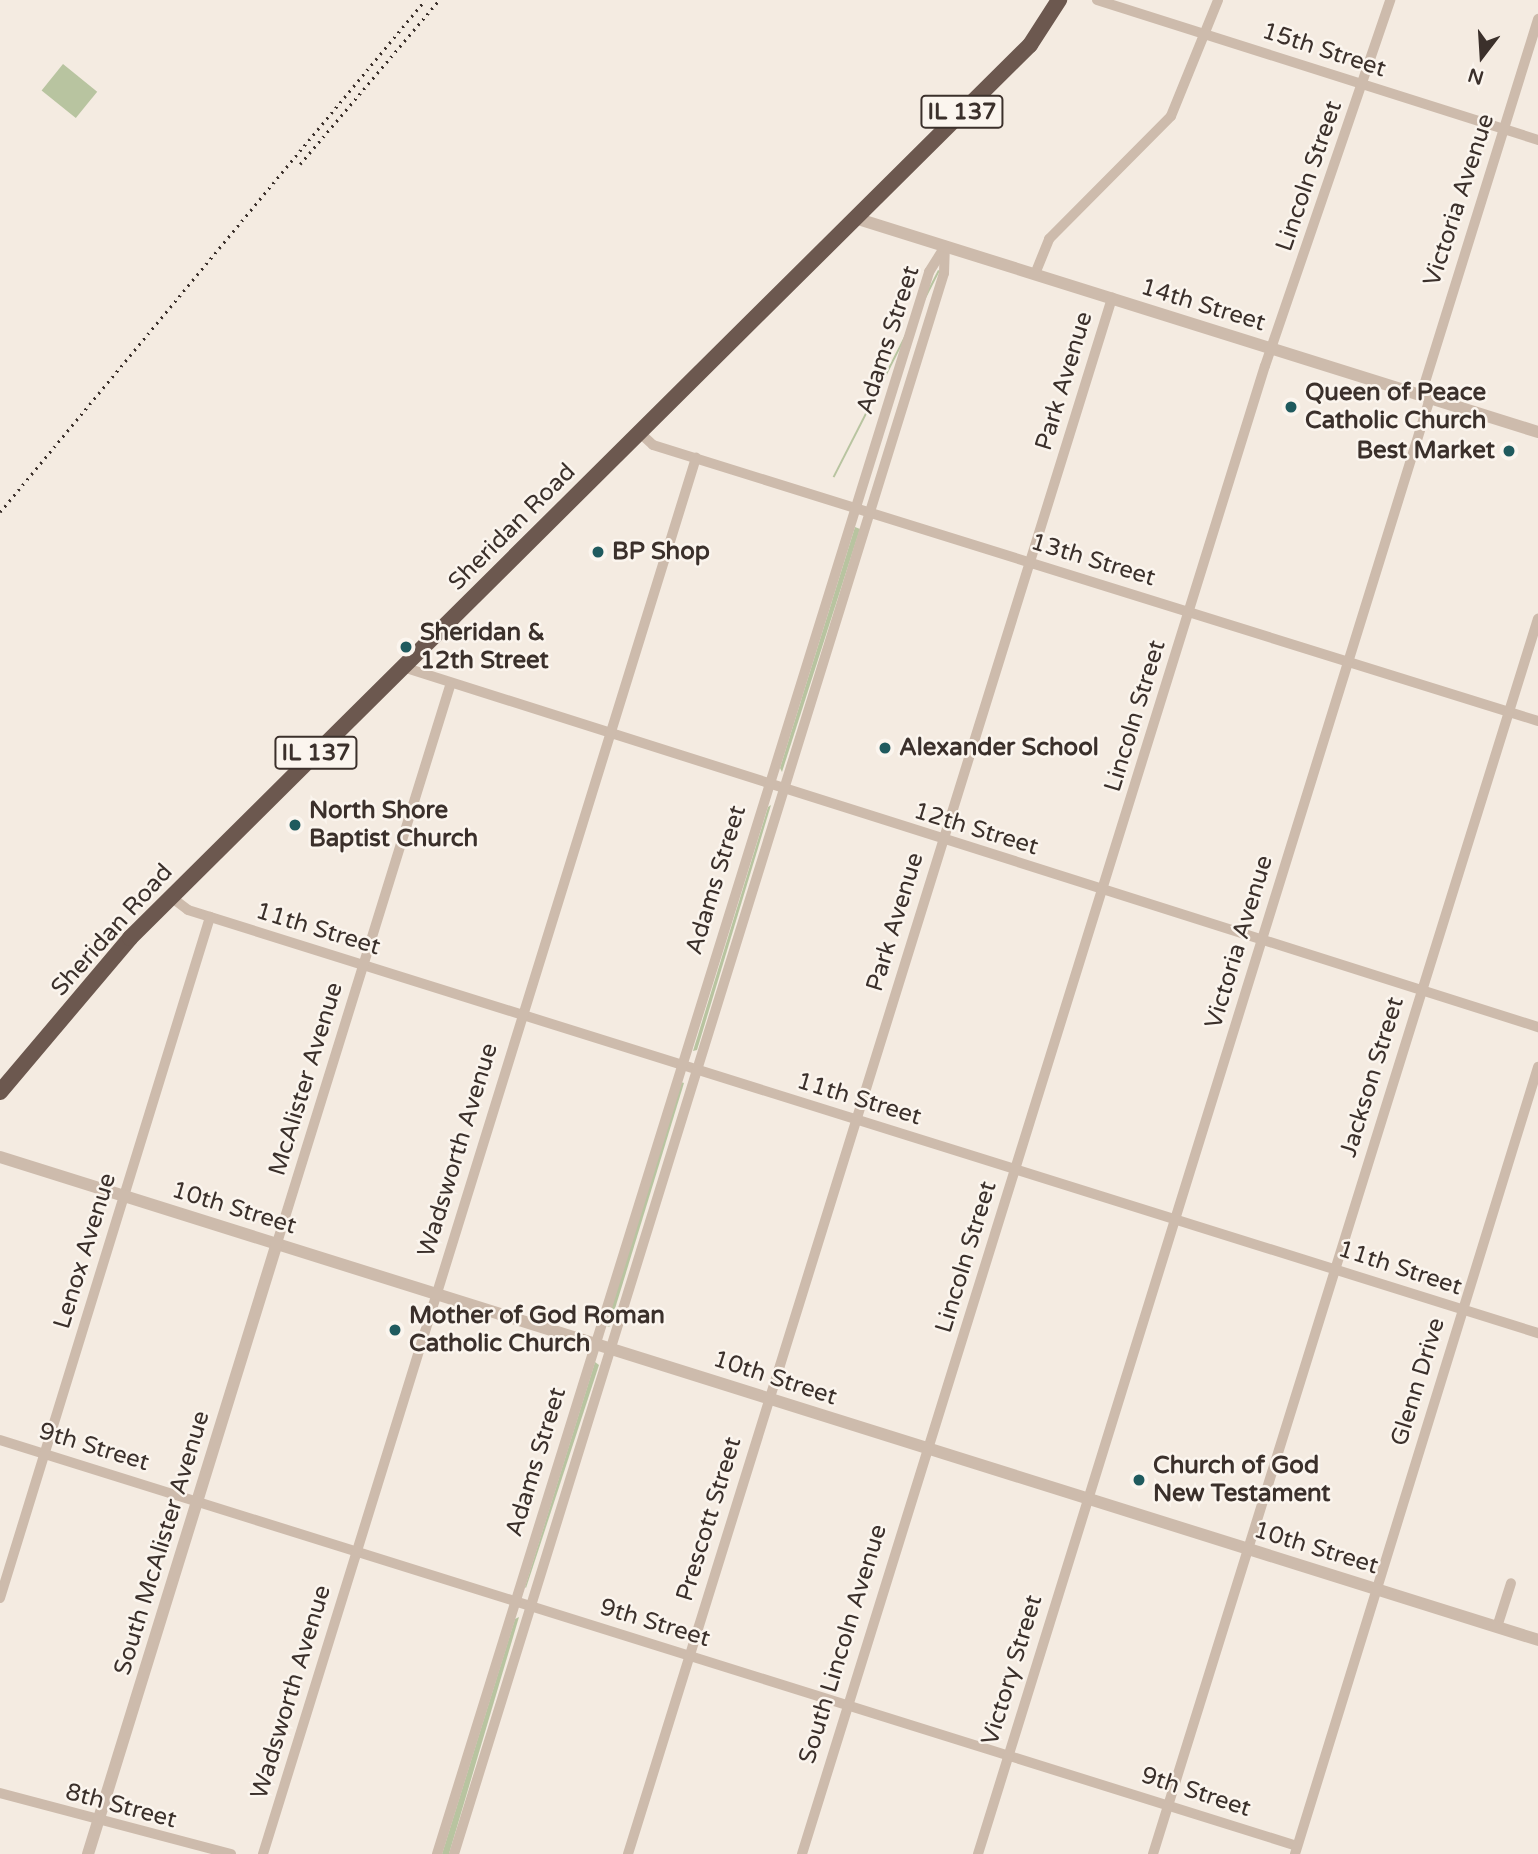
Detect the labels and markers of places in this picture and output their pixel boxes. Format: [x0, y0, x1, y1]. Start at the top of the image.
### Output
place label: Queen of Peace Catholic Church [1305, 379, 1486, 435]
marker: Queen of Peace Catholic Church [1283, 399, 1299, 415]
place label: Best Market [1357, 437, 1495, 465]
marker: Best Market [1501, 443, 1517, 459]
place label: BP Shop [612, 538, 710, 566]
marker: BP Shop [590, 544, 606, 560]
place label: Sheridan & 12th Street [420, 619, 549, 675]
marker: Sheridan & 12th Street [398, 639, 414, 655]
place label: Alexander School [899, 734, 1099, 762]
marker: Alexander School [877, 740, 893, 756]
place label: North Shore Baptist Church [309, 797, 478, 853]
marker: North Shore Baptist Church [287, 817, 303, 833]
place label: Mother of God Roman Catholic Church [409, 1302, 665, 1358]
marker: Mother of God Roman Catholic Church [387, 1322, 403, 1338]
place label: Church of God New Testament [1153, 1452, 1331, 1508]
marker: Church of God New Testament [1131, 1472, 1147, 1488]

